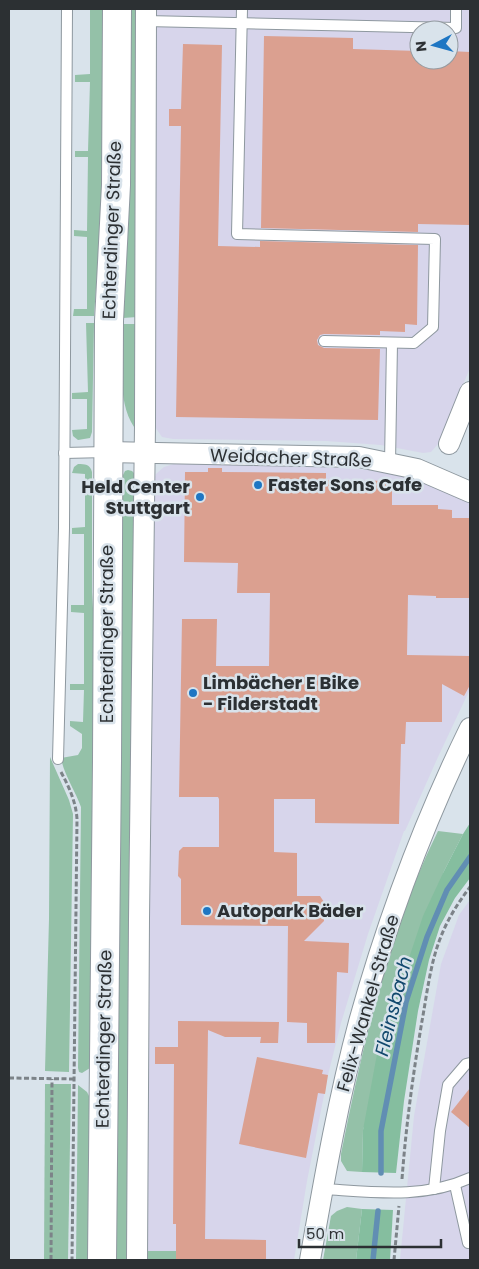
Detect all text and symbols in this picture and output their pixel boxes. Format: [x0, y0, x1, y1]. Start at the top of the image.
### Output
north arrow [409, 20, 459, 70]
text: N [411, 40, 432, 53]
street label: Echterdinger Straße [96, 140, 127, 320]
street label: Weidacher Straße [210, 442, 372, 473]
place label: Faster Sons Cafe [268, 472, 422, 497]
place label: Held Center Stuttgart [81, 474, 190, 520]
marker: Faster Sons Cafe [252, 479, 264, 491]
marker: Held Center Stuttgart [194, 491, 206, 503]
street label: Echterdinger Straße [94, 545, 119, 723]
place label: Limbächer E Bike - Filderstadt [203, 670, 359, 716]
marker: Limbächer E Bike - Filderstadt [187, 687, 199, 699]
place label: Autopark Bäder [217, 898, 364, 923]
marker: Autopark Bäder [201, 905, 213, 917]
street label: Felix-Wankel-Straße [330, 911, 405, 1094]
street label: Echterdinger Straße [89, 950, 118, 1128]
water label: Fleinsbach [368, 953, 419, 1059]
scale bar [299, 1216, 442, 1248]
text: 50 m [306, 1223, 344, 1244]

